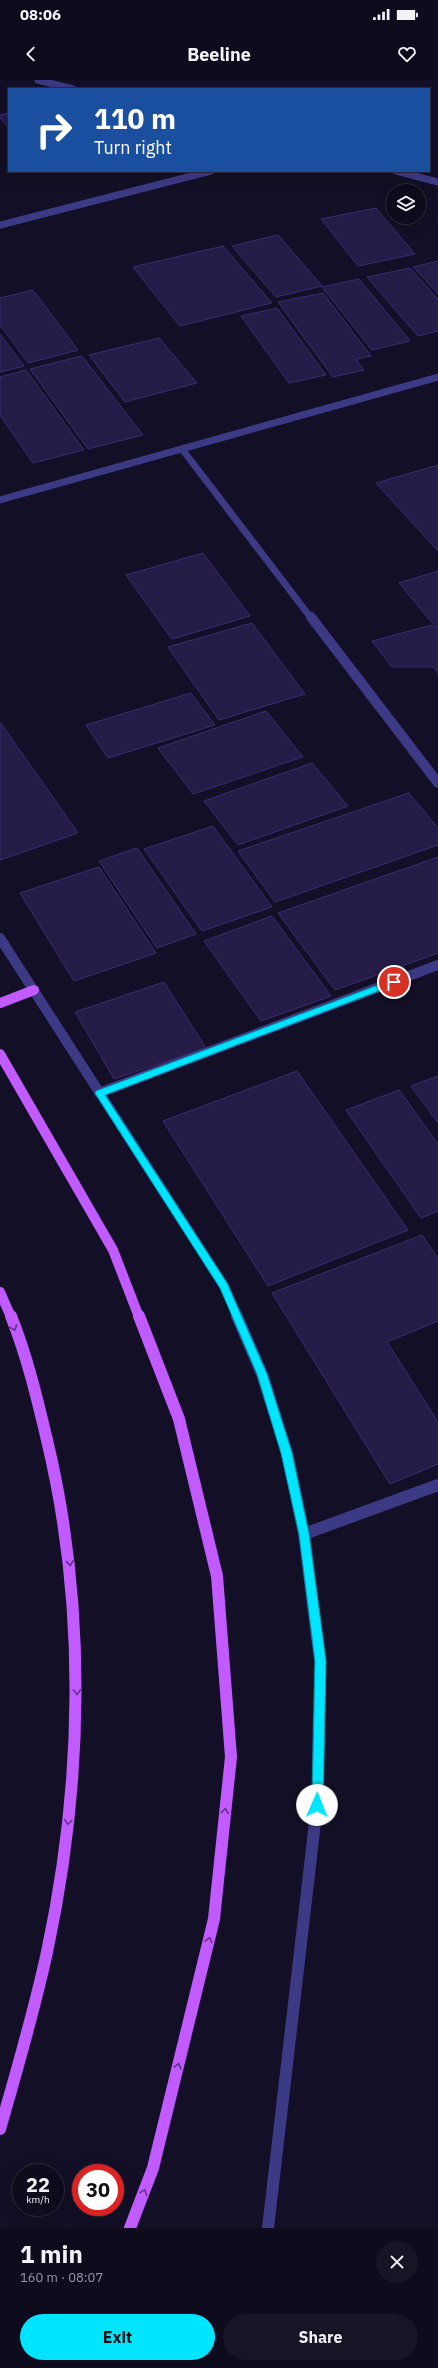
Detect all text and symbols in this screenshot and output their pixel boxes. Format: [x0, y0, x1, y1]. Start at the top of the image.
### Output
text: 08:06 [20, 5, 61, 24]
icon: back [20, 43, 42, 65]
text: Beeline [187, 43, 251, 66]
icon: heart [396, 43, 418, 65]
text: 110 m [94, 100, 176, 137]
icon: right [28, 104, 80, 156]
text: Turn right [94, 136, 172, 159]
map controls [386, 184, 426, 224]
button: layers [386, 184, 426, 224]
pin [377, 965, 411, 999]
icon: arrive [383, 971, 405, 993]
one-way arrow [9, 1324, 18, 1331]
one-way arrow [65, 1560, 74, 1566]
one-way arrow [73, 1689, 81, 1695]
position arrow [296, 1784, 338, 1826]
one-way arrow [221, 1808, 230, 1814]
one-way arrow [64, 1819, 73, 1825]
one-way arrow [205, 1937, 213, 1943]
one-way arrow [173, 2063, 182, 2070]
speed limit sign: 30 [72, 2164, 124, 2216]
text: 22 [26, 2171, 50, 2198]
one-way arrow [139, 2188, 147, 2195]
text: km/h [26, 2193, 50, 2206]
text: 1 min [20, 2238, 83, 2270]
button: close [376, 2241, 418, 2283]
text: 160 m · 08:07 [20, 2269, 103, 2286]
button: Exit [20, 2314, 215, 2360]
button: Share [223, 2314, 418, 2360]

